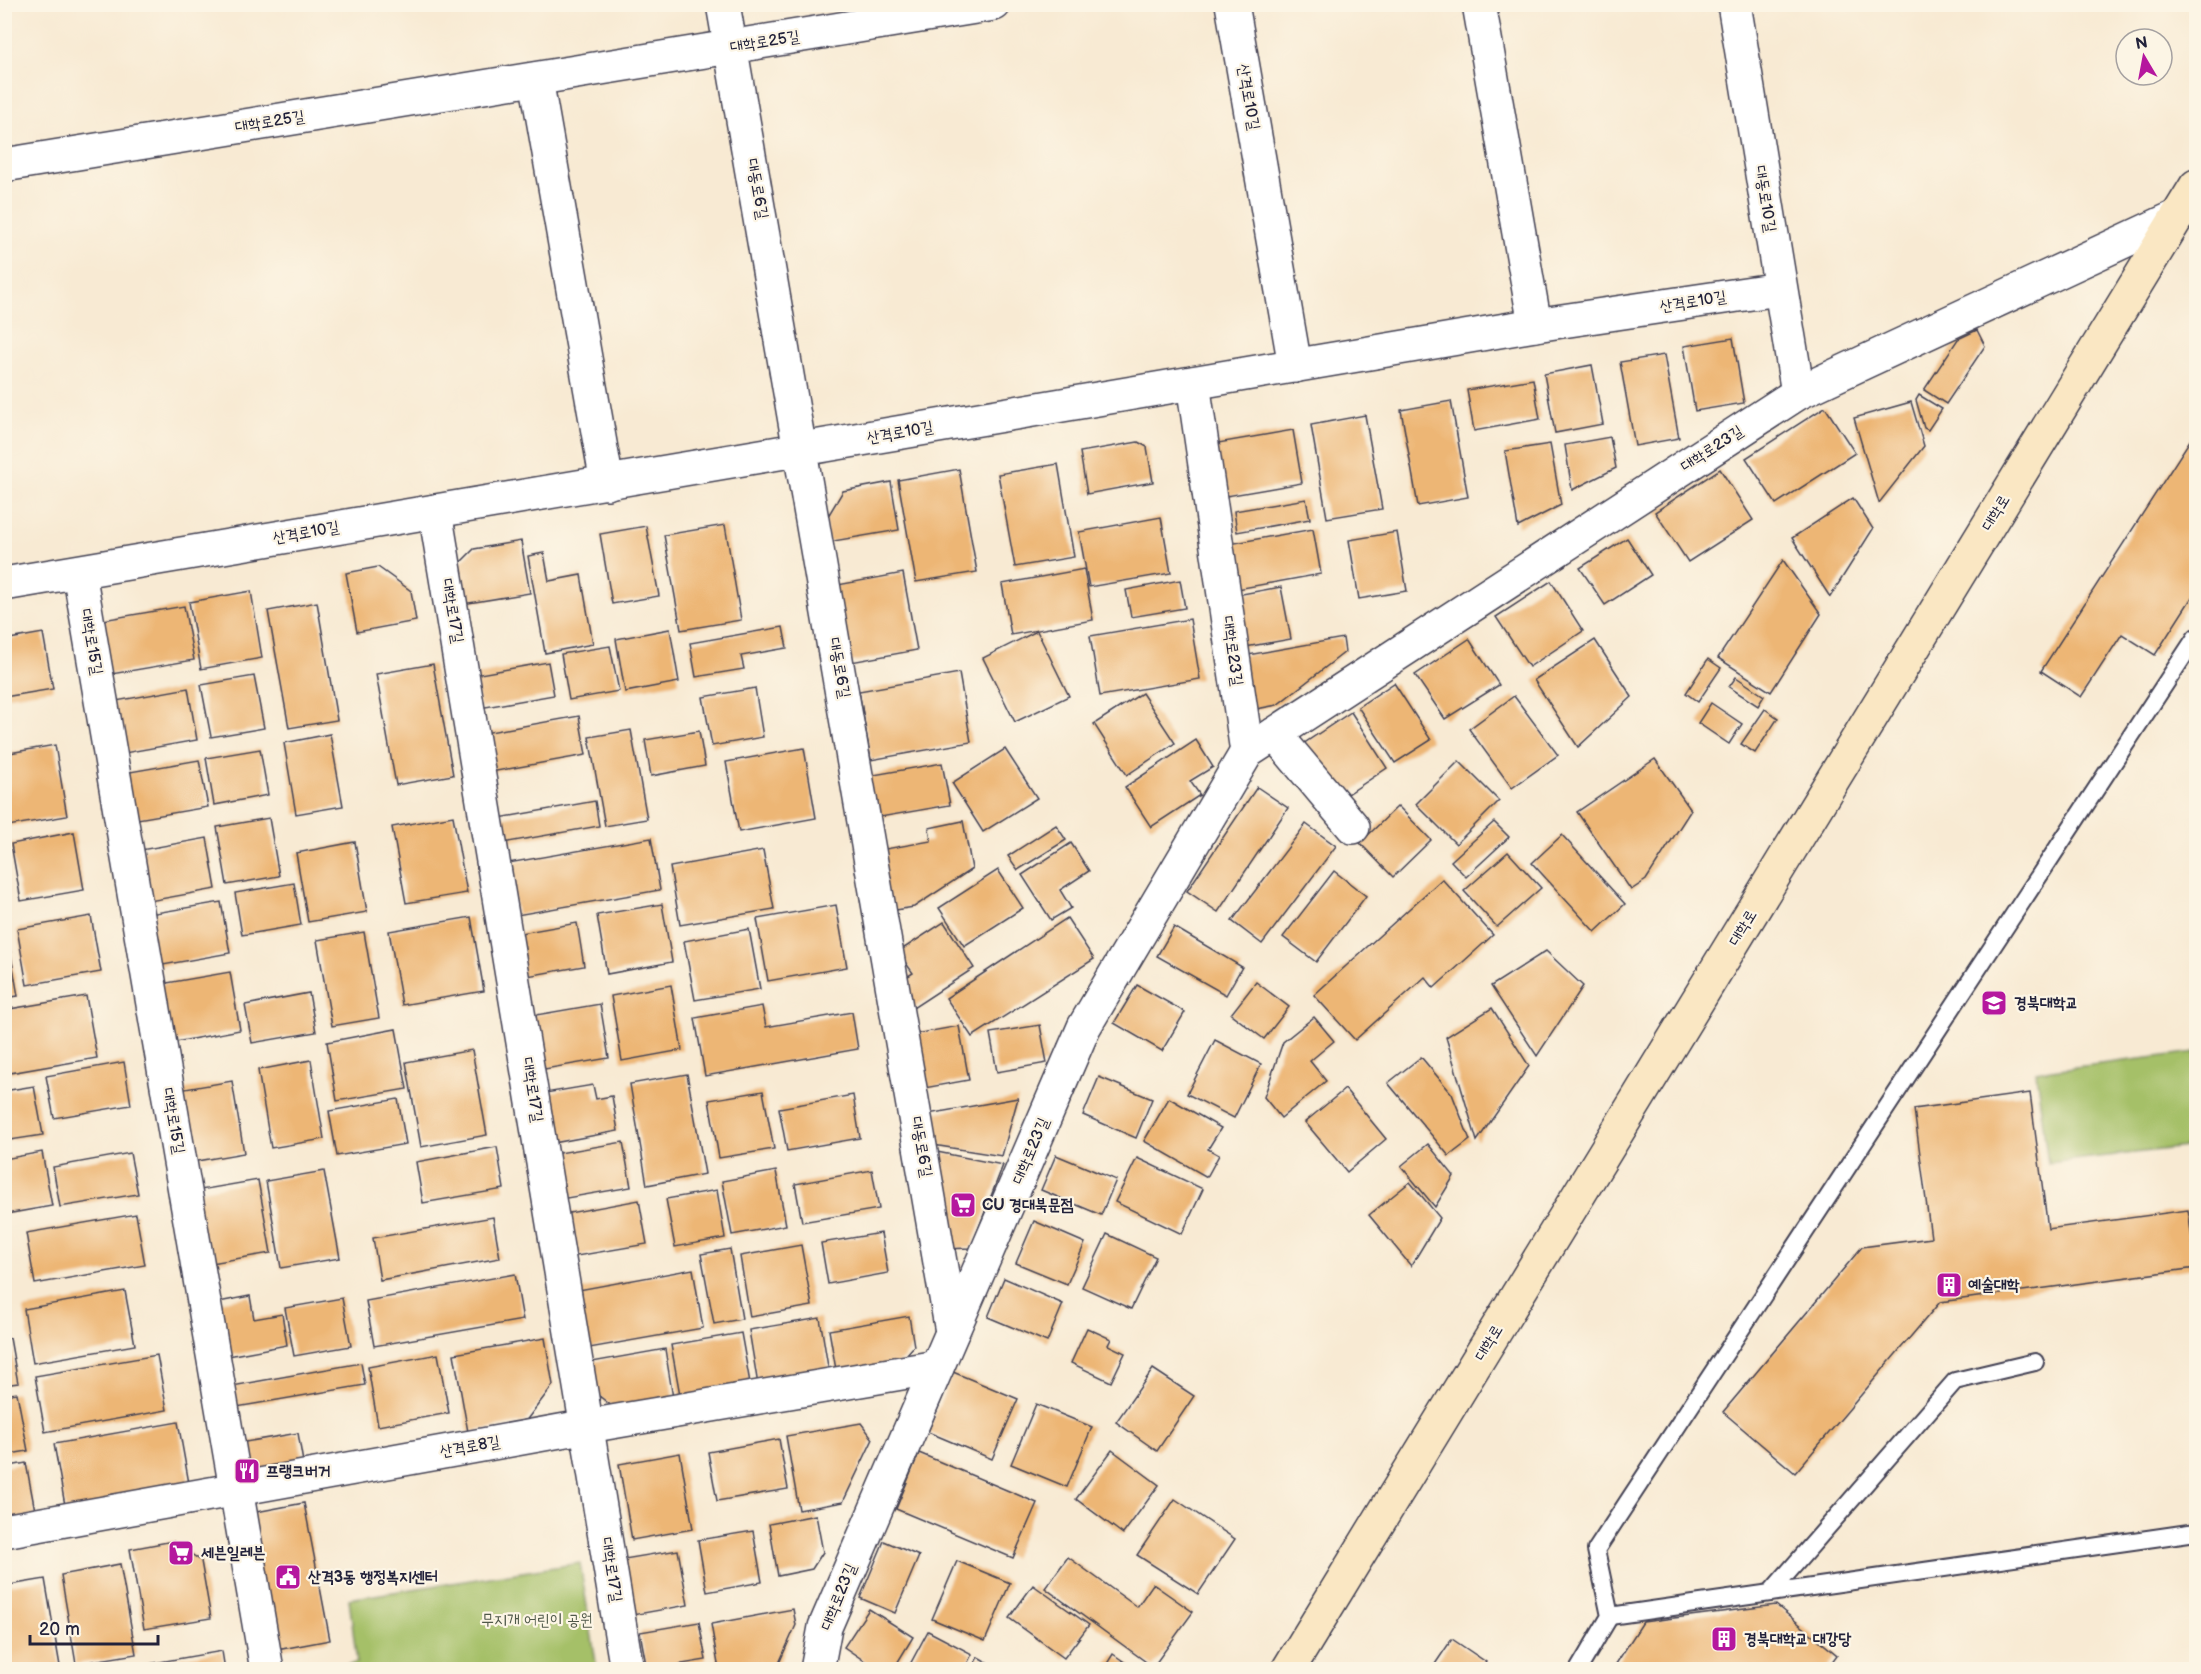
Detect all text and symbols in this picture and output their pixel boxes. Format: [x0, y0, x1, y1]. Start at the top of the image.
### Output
street label: 대학로25길 [729, 27, 801, 57]
north arrow [2114, 27, 2174, 87]
text: N [2134, 33, 2149, 54]
street label: 산격로10길 [1233, 62, 1263, 132]
street label: 대학로25길 [234, 107, 306, 137]
street label: 대동로6길 [742, 157, 772, 221]
street label: 대동로10길 [1750, 164, 1780, 234]
street label: 산격로10길 [1658, 287, 1728, 317]
street label: 산격로10길 [865, 418, 935, 448]
street label: 대학로23길 [1677, 422, 1747, 476]
street label: 대학로 [1978, 492, 2014, 534]
street label: 산격로10길 [271, 518, 341, 548]
street label: 대학로17길 [437, 577, 467, 645]
street label: 대학로15길 [76, 607, 106, 677]
street label: 대학로23길 [1218, 615, 1246, 687]
street label: 대동로6길 [824, 636, 854, 700]
street label: 대학로 [1725, 907, 1761, 949]
school or university icon: 경북대학교 [1979, 988, 2009, 1018]
place label: 경북대학교 [2014, 994, 2078, 1013]
street label: 대학로17길 [517, 1056, 547, 1124]
street label: 대학로15길 [158, 1086, 188, 1156]
street label: 대동로6길 [906, 1115, 936, 1179]
street label: 대학로23길 [1008, 1115, 1054, 1187]
supermarket icon: CU 경대북문점 [948, 1190, 978, 1220]
place label: CU 경대북문점 [982, 1196, 1074, 1215]
building icon: 예술대학 [1934, 1270, 1964, 1300]
place label: 예술대학 [1968, 1276, 2020, 1295]
street label: 대학로 [1471, 1322, 1507, 1364]
street label: 산격로8길 [438, 1432, 502, 1462]
restaurant icon: 프랭크버거 [232, 1456, 262, 1486]
place label: 프랭크버거 [266, 1462, 331, 1481]
street label: 대학로17길 [596, 1536, 626, 1604]
supermarket icon: 세븐일레븐 [166, 1538, 196, 1568]
place label: 세븐일레븐 [201, 1544, 266, 1563]
street label: 대학로23길 [817, 1561, 861, 1633]
public building icon: 산격3동 행정복지센터 [273, 1562, 303, 1592]
place label: 산격3동 행정복지센터 [308, 1568, 438, 1587]
scale bar [30, 1608, 158, 1646]
park label: 무지개 어린이 공원 [481, 1611, 593, 1630]
text: 20 m [39, 1619, 80, 1640]
building icon: 경북대학교 대강당 [1709, 1624, 1739, 1654]
place label: 경북대학교 대강당 [1744, 1630, 1851, 1649]

